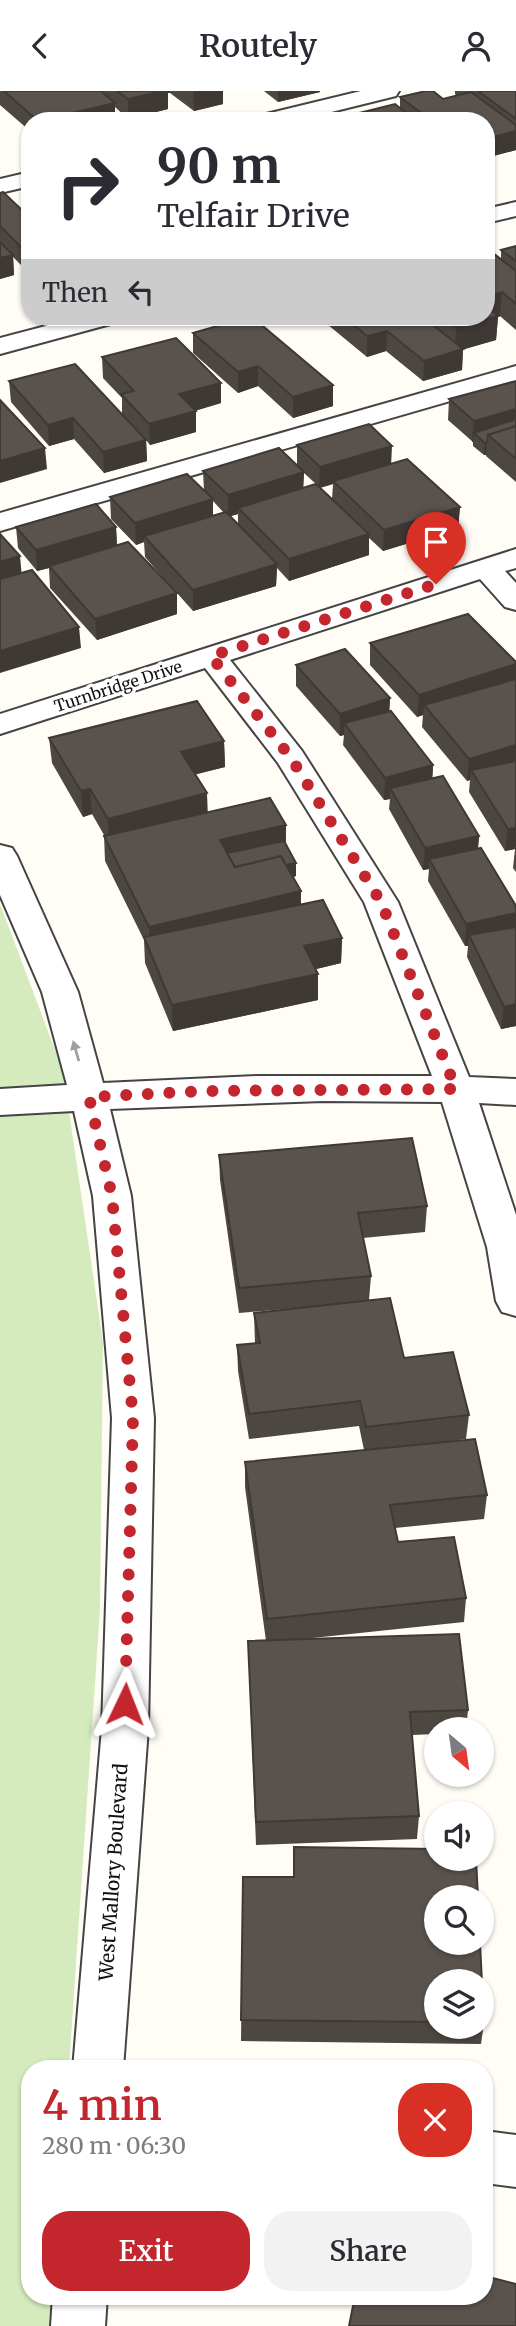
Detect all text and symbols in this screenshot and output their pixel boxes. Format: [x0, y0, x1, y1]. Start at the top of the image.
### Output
text: Routely [199, 26, 317, 66]
icon: back [21, 27, 59, 65]
icon: person [457, 27, 495, 65]
text: 90 m [157, 135, 281, 196]
icon: right [42, 140, 133, 231]
text: Telfair Drive [157, 196, 350, 236]
icon: left [122, 273, 160, 311]
text: Then [42, 276, 108, 309]
pin [406, 512, 466, 584]
icon: arrive [417, 523, 455, 561]
street label: Turnbridge Drive [51, 656, 185, 716]
one-way arrow [70, 1040, 81, 1062]
position arrow [88, 1667, 162, 1741]
north arrow [424, 1717, 494, 1787]
map controls [424, 1717, 494, 2039]
street label: West Mallory Boulevard [93, 1762, 133, 1983]
button: sound [424, 1801, 494, 1871]
button: search [424, 1885, 494, 1955]
button: layers [424, 1969, 494, 2039]
text: 4 min [42, 2079, 162, 2131]
button: close [398, 2083, 472, 2157]
text: 280 m · 06:30 [42, 2131, 186, 2160]
button: Exit [42, 2211, 250, 2291]
button: Share [264, 2211, 472, 2291]

